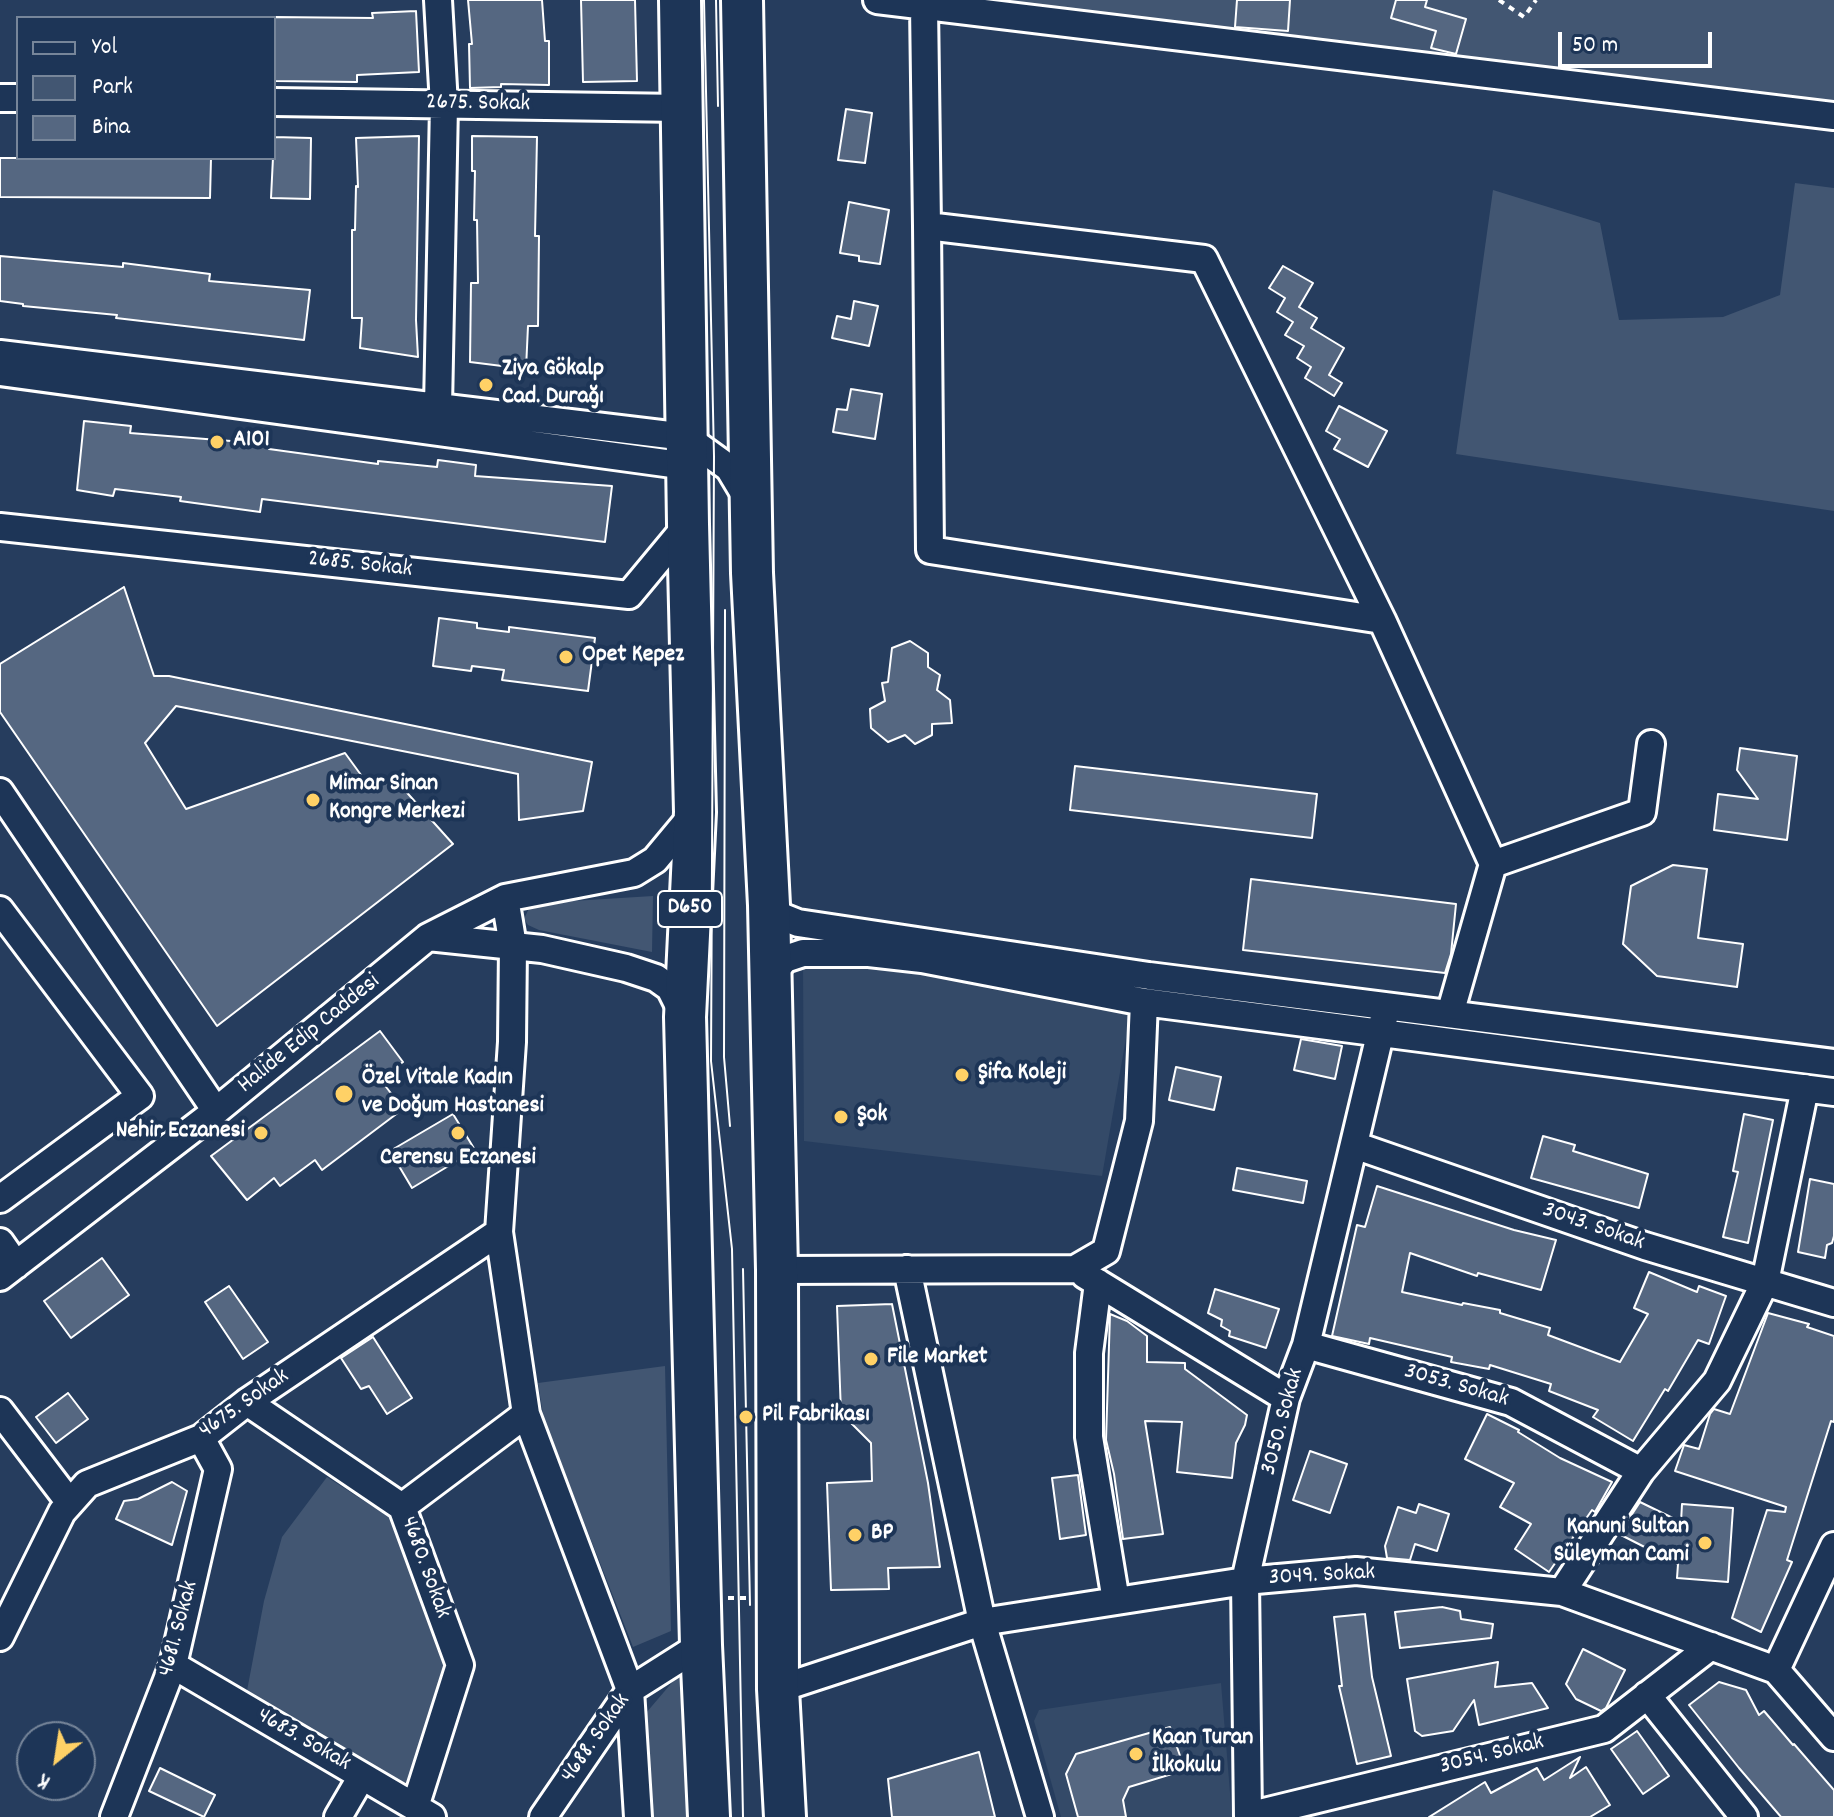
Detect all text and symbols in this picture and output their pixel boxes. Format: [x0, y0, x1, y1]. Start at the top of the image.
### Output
legend [16, 16, 276, 160]
scale bar [1562, 16, 1716, 66]
text: 50 m [1572, 29, 1618, 63]
text: Yol [92, 31, 117, 65]
text: Park [92, 71, 133, 105]
street label: 2675. Sokak [426, 90, 530, 120]
text: Bina [92, 111, 130, 145]
place label: Ziya Gökalp Cad. Durağı [502, 357, 604, 413]
marker: Ziya Gökalp Cad. Durağı [477, 376, 495, 394]
place label: A101 [233, 428, 270, 456]
marker: A101 [208, 433, 226, 451]
street label: 2685. Sokak [306, 546, 414, 586]
place label: Opet Kepez [582, 643, 684, 671]
marker: Opet Kepez [557, 648, 575, 666]
place label: Mimar Sinan Kongre Merkezi [329, 772, 465, 828]
marker: Mimar Sinan Kongre Merkezi [304, 791, 322, 809]
road number: D650 [658, 891, 722, 927]
street label: Halide Edip Caddesi [233, 969, 387, 1101]
place label: Şifa Koleji [978, 1061, 1066, 1089]
place label: Özel Vitale Kadın ve Doğum Hastanesi [362, 1066, 544, 1122]
marker: Şifa Koleji [953, 1066, 971, 1084]
marker: Özel Vitale Kadın ve Doğum Hastanesi [333, 1083, 355, 1105]
place label: Şok [857, 1103, 887, 1131]
marker: Şok [832, 1108, 850, 1126]
place label: Nehir Eczanesi [116, 1119, 245, 1147]
marker: Nehir Eczanesi [252, 1124, 270, 1142]
marker: Cerensu Eczanesi [449, 1124, 467, 1142]
place label: Cerensu Eczanesi [380, 1146, 536, 1174]
street label: 3043. Sokak [1538, 1197, 1648, 1259]
place label: File Market [887, 1345, 987, 1373]
marker: File Market [862, 1350, 880, 1368]
street label: 3053. Sokak [1401, 1358, 1511, 1416]
street label: 4675. Sokak [194, 1363, 296, 1447]
street label: 3050. Sokak [1256, 1365, 1312, 1479]
place label: Pil Fabrikası [762, 1403, 870, 1431]
marker: Pil Fabrikası [737, 1408, 755, 1426]
street label: 4680. Sokak [392, 1513, 456, 1623]
place label: Kanuni Sultan Süleyman Cami [1554, 1515, 1689, 1571]
place label: BP [871, 1521, 893, 1549]
marker: BP [846, 1526, 864, 1544]
marker: Kanuni Sultan Süleyman Cami [1696, 1534, 1714, 1552]
street label: 3049. Sokak [1268, 1560, 1376, 1594]
street label: 4681. Sokak [153, 1578, 207, 1680]
street label: 4688. Sokak [556, 1689, 638, 1789]
street label: 4683. Sokak [251, 1703, 355, 1779]
north arrow [16, 1721, 96, 1801]
place label: Kaan Turan İlkokulu [1152, 1726, 1253, 1782]
street label: 3054. Sokak [1437, 1729, 1547, 1783]
marker: Kaan Turan İlkokulu [1127, 1745, 1145, 1763]
text: K [33, 1765, 57, 1796]

